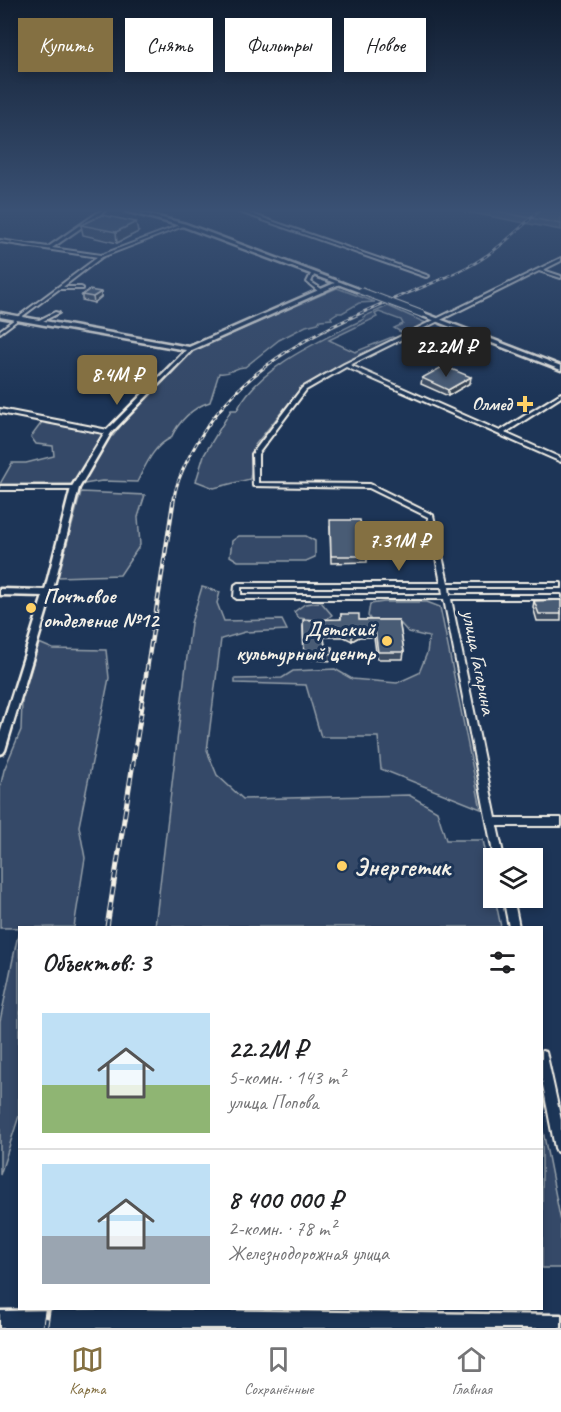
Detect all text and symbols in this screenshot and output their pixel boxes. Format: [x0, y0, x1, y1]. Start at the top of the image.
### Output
chip: Купить [18, 18, 113, 72]
chip: Снять [125, 18, 213, 72]
chip: Фильтры [225, 18, 332, 72]
chip: Новое [344, 18, 426, 72]
pin: 22.2M ₽ [391, 327, 501, 378]
text: 22.2M ₽ [416, 334, 476, 359]
pin: 8.4M ₽ [68, 355, 166, 406]
text: 8.4M ₽ [91, 362, 143, 387]
place label: Олмед [472, 393, 513, 415]
marker: Олмед [516, 395, 534, 413]
pin: 7.31M ₽ [344, 521, 454, 572]
text: 7.31M ₽ [369, 528, 429, 553]
place label: Почтовое отделение №12 [43, 583, 161, 633]
marker: Почтовое отделение №12 [24, 601, 38, 615]
street label: улица Гагарина [456, 605, 502, 718]
place label: Детский культурный центр [236, 616, 377, 667]
marker: Детский культурный центр [380, 634, 394, 648]
map controls [483, 848, 543, 908]
button: layers [483, 848, 543, 908]
place label: Энергетик [354, 850, 452, 883]
marker: Энергетик [335, 859, 349, 873]
text: Объектов: 3 [42, 946, 151, 979]
icon: filters [486, 946, 519, 979]
text: 22.2M ₽ [228, 1032, 307, 1065]
icon: home [90, 1037, 162, 1109]
text: 5-комн. · 143 m² [228, 1065, 345, 1090]
text: улица Попова [228, 1090, 319, 1115]
text: 8 400 000 ₽ [228, 1183, 342, 1216]
icon: home [90, 1188, 162, 1260]
text: 2-комн. · 78 m² [228, 1216, 336, 1241]
text: Железнодорожная улица [228, 1241, 389, 1266]
tab: Карта [69, 1343, 106, 1399]
tab: Сохранённые [244, 1343, 313, 1399]
tab: Главная [452, 1343, 492, 1399]

